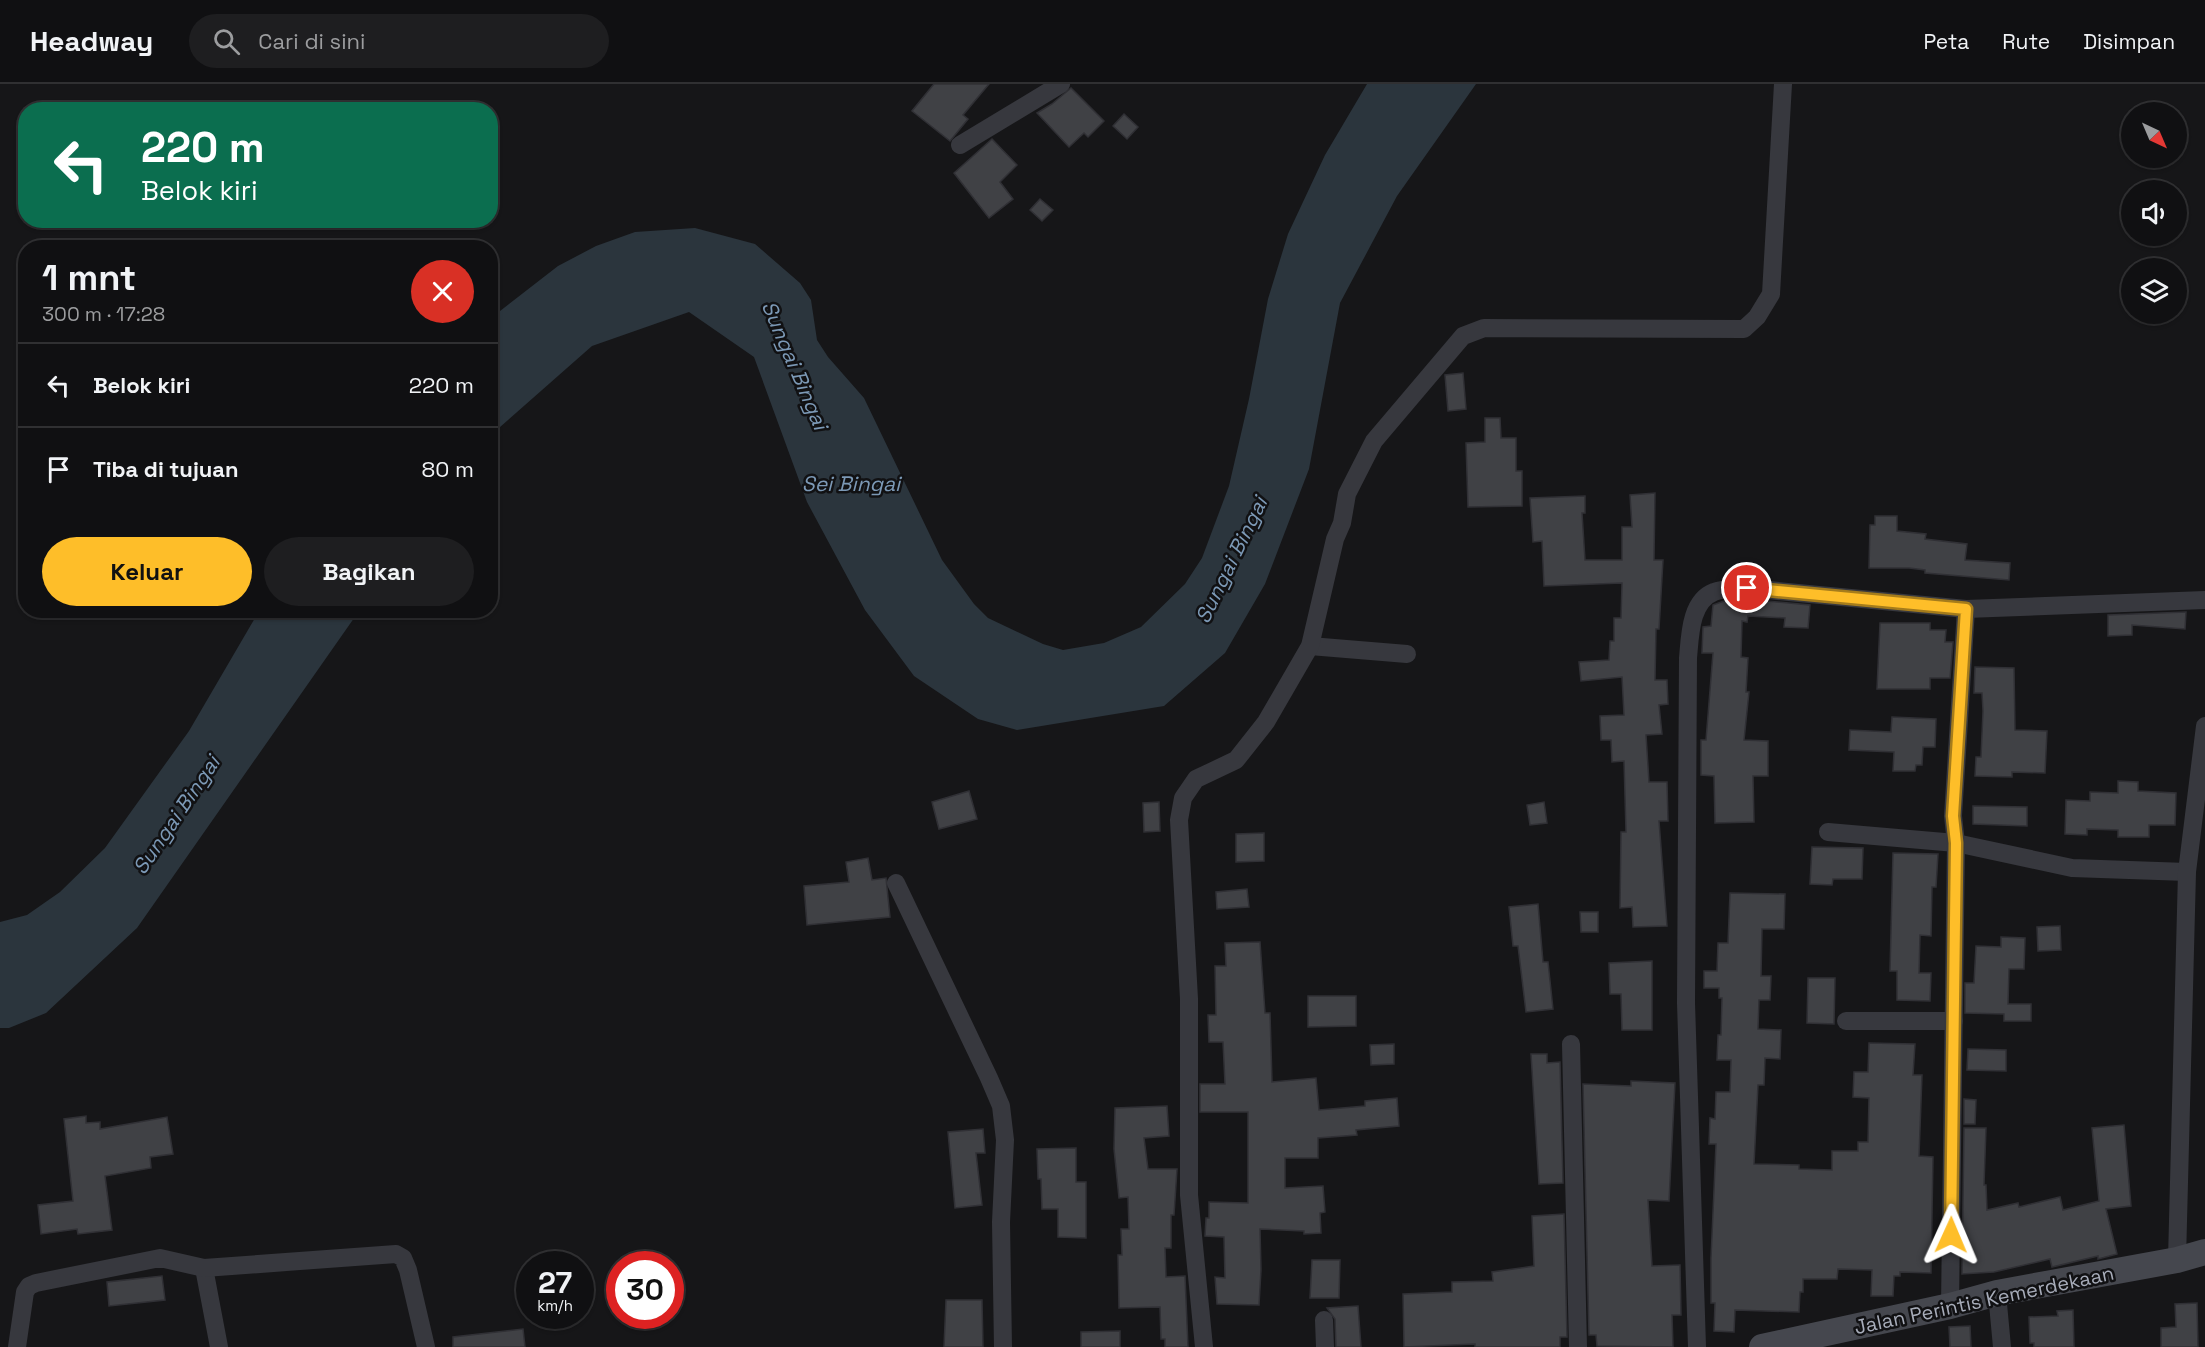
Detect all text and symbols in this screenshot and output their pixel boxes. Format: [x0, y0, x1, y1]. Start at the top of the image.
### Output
search box [189, 14, 609, 68]
text: Headway [30, 23, 153, 59]
icon: search [210, 25, 243, 58]
text: Cari di sini [258, 27, 365, 55]
text: Peta [1923, 28, 1969, 55]
text: Rute [2002, 28, 2050, 55]
text: Disimpan [2083, 28, 2175, 55]
north arrow [2121, 102, 2187, 168]
map controls [2121, 102, 2187, 324]
text: 220 m [141, 121, 265, 174]
icon: left [42, 126, 120, 204]
text: Belok kiri [141, 173, 258, 208]
button: sound [2121, 180, 2187, 246]
text: 1 mnt [42, 255, 136, 301]
button: layers [2121, 258, 2187, 324]
button: close [411, 260, 474, 323]
water label: Sungai Bingai [756, 297, 835, 436]
text: 300 m · 17:28 [42, 301, 165, 327]
icon: left [42, 369, 75, 402]
text: Belok kiri [93, 371, 190, 399]
text: 220 m [409, 371, 474, 399]
icon: arrive [42, 453, 75, 486]
text: Tiba di tujuan [93, 455, 239, 483]
text: 80 m [422, 455, 474, 483]
water label: Sei Bingai [802, 470, 903, 497]
water label: Sungai Bingai [1189, 490, 1274, 628]
button: Keluar [42, 537, 252, 606]
button: Bagikan [264, 537, 474, 606]
pin [1721, 562, 1772, 613]
icon: arrive [1730, 571, 1763, 604]
water label: Sungai Bingai [126, 748, 227, 879]
position arrow [1919, 1203, 1983, 1267]
speed limit sign: 30 [606, 1251, 684, 1329]
street label: Jalan Perintis Kemerdekaan [1852, 1260, 2116, 1340]
text: 27 [538, 1263, 572, 1302]
text: km/h [537, 1296, 573, 1315]

